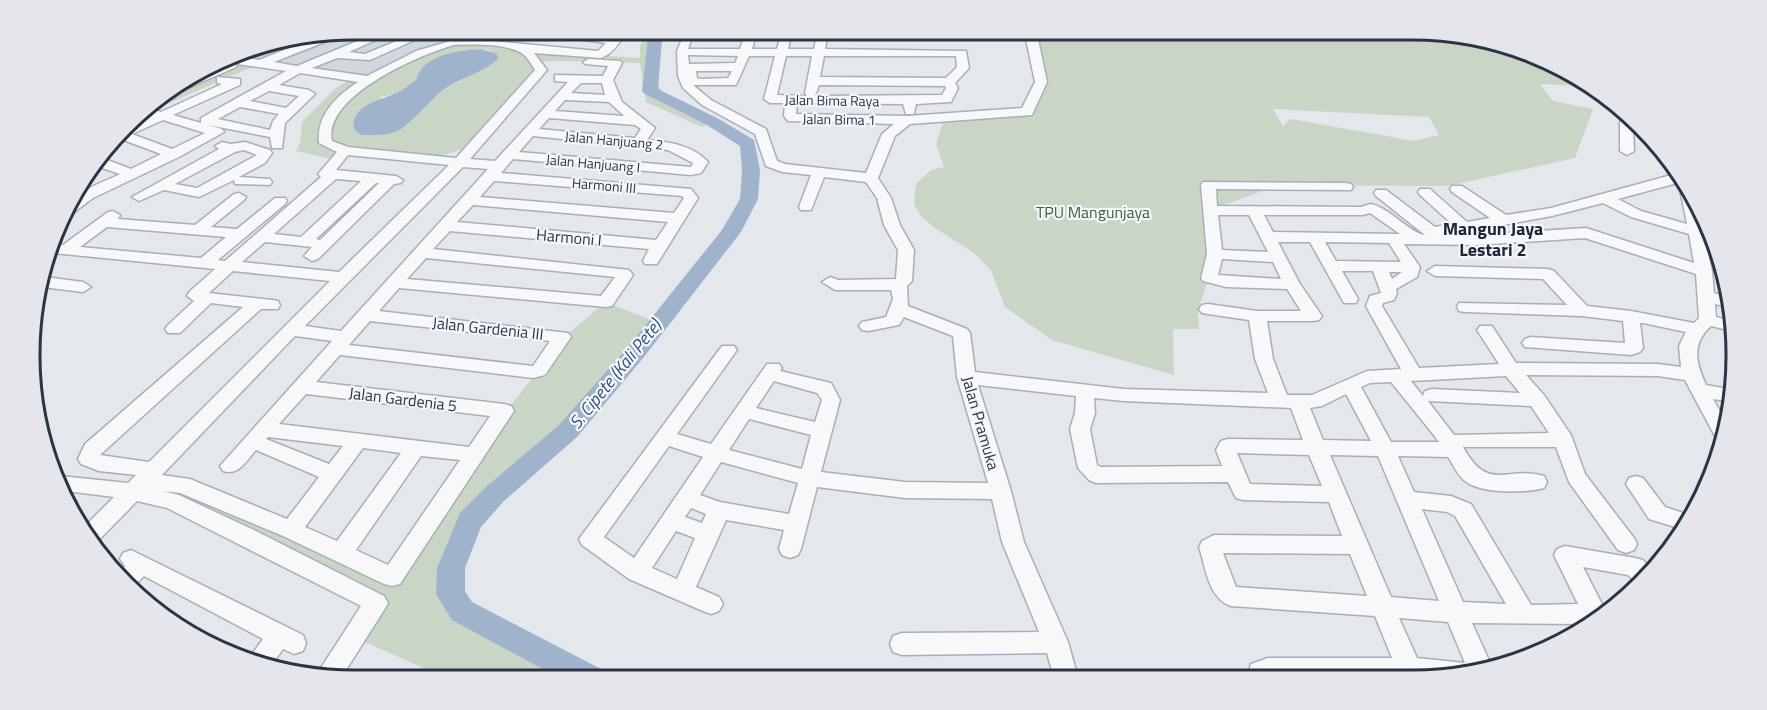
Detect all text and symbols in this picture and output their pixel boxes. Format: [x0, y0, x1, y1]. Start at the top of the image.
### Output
street label: Jalan Bima Raya [785, 89, 879, 111]
street label: Jalan Bima 1 [802, 108, 876, 130]
street label: Jalan Hanjuang 2 [564, 125, 664, 155]
street label: Jalan Hanjuang I [545, 148, 641, 178]
street label: Harmoni III [571, 172, 637, 198]
park label: TPU Mangunjaya [1036, 200, 1150, 224]
district label: Mangun Jaya Lestari 2 [1443, 215, 1543, 263]
street label: Harmoni I [535, 222, 603, 252]
street label: Jalan Gardenia III [431, 310, 545, 346]
water label: S. Cipete (Kali Pete) [562, 312, 669, 434]
street label: Jalan Pramuka [956, 373, 1006, 473]
street label: Jalan Gardenia 5 [348, 380, 458, 418]

